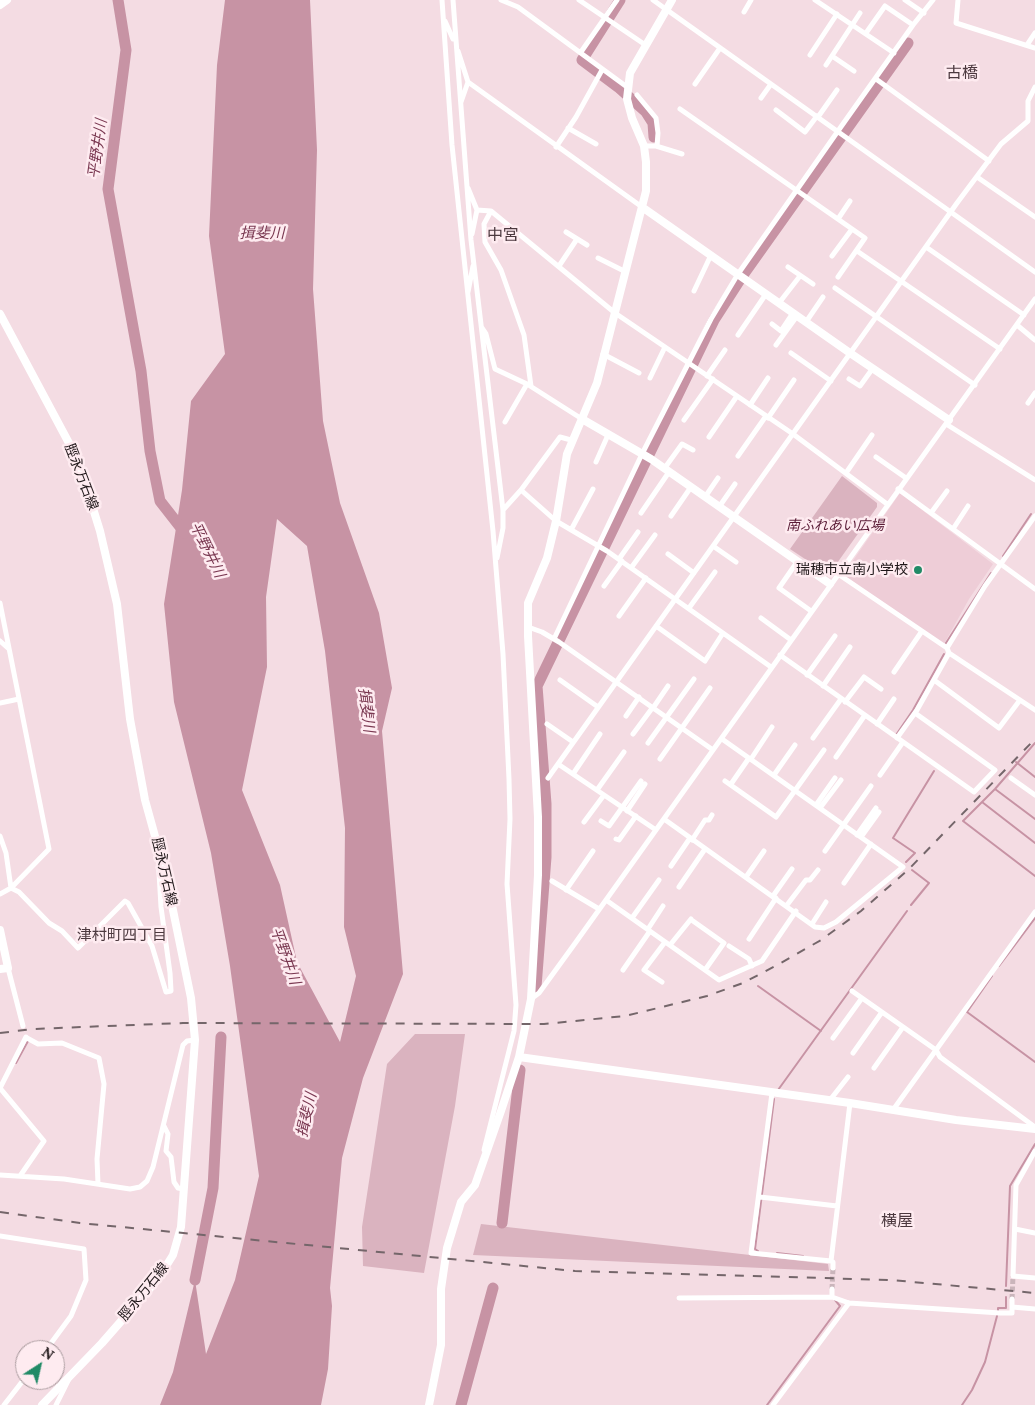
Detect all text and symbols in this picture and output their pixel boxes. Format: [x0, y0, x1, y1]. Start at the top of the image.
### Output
district label: 古橋 [946, 63, 978, 83]
water label: 平野井川 [85, 118, 111, 180]
water label: 揖斐川 [240, 225, 284, 243]
district label: 中宮 [487, 225, 519, 245]
street label: 脛永万石線 [61, 441, 101, 513]
park label: 南ふれあい広場 [786, 518, 884, 534]
water label: 平野井川 [186, 519, 228, 581]
place label: 瑞穂市立南小学校 [796, 562, 908, 578]
marker: 瑞穂市立南小学校 [912, 564, 924, 576]
water label: 揖斐川 [354, 687, 378, 733]
street label: 脛永万石線 [148, 836, 180, 908]
water label: 平野井川 [266, 925, 304, 987]
district label: 津村町四丁目 [77, 927, 167, 945]
water label: 揖斐川 [293, 1091, 321, 1139]
district label: 横屋 [881, 1211, 913, 1231]
street label: 脛永万石線 [115, 1260, 173, 1324]
north arrow [15, 1340, 65, 1390]
text: N [38, 1343, 58, 1364]

